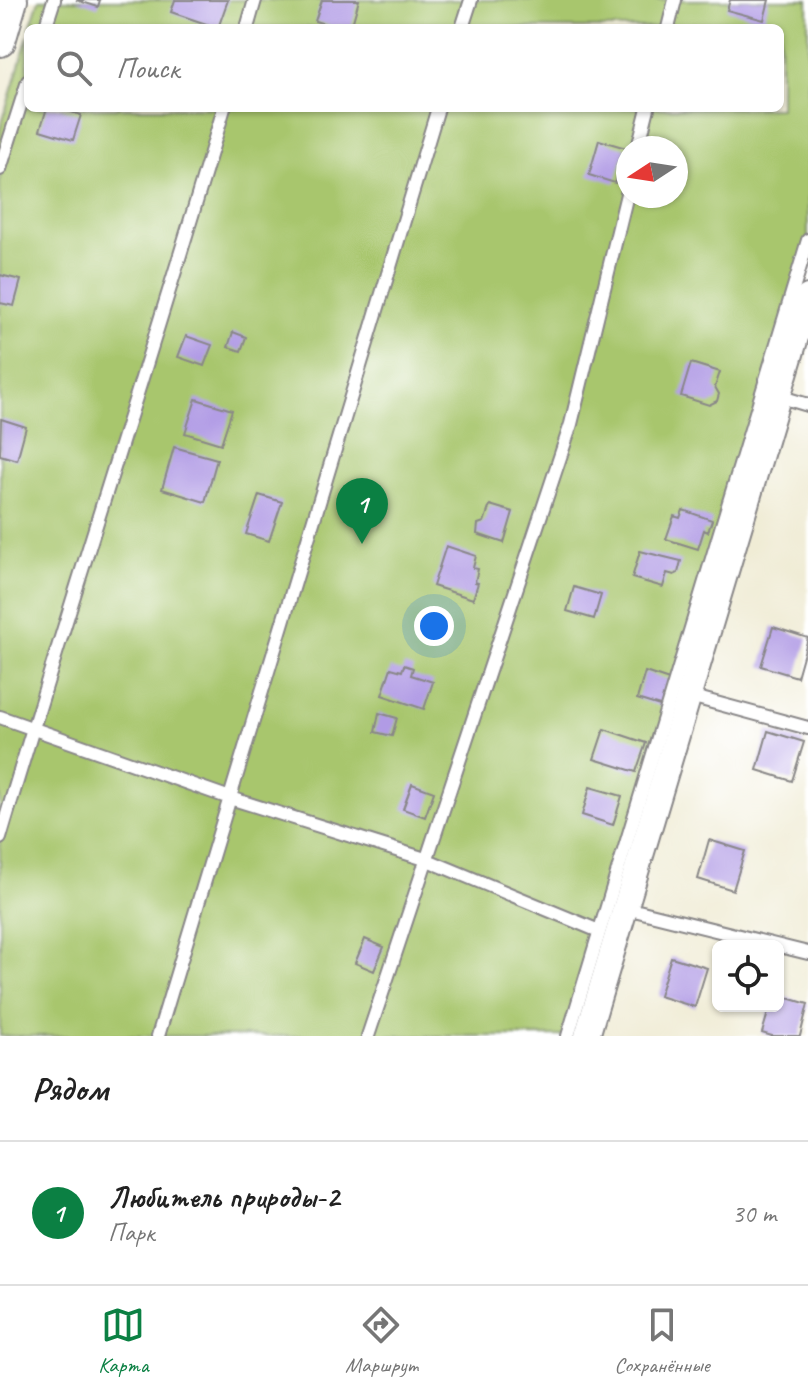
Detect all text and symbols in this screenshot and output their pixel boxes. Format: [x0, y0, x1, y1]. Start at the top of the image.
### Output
search box [24, 24, 784, 112]
icon: search [52, 46, 96, 90]
text: Поиск [116, 49, 179, 87]
north arrow [616, 136, 688, 208]
pin: 1 [336, 478, 388, 544]
your location [414, 606, 454, 646]
map controls [712, 940, 784, 1012]
button: locate [712, 940, 784, 1012]
text: Рядом [32, 1067, 108, 1110]
text: Любитель природы-2 [108, 1178, 339, 1216]
text: 1 [52, 1197, 64, 1230]
text: 30 m [732, 1197, 776, 1230]
text: Парк [108, 1216, 154, 1249]
tab: Карта [98, 1303, 149, 1379]
tab: Маршрут [345, 1303, 418, 1379]
tab: Сохранённые [614, 1303, 710, 1379]

